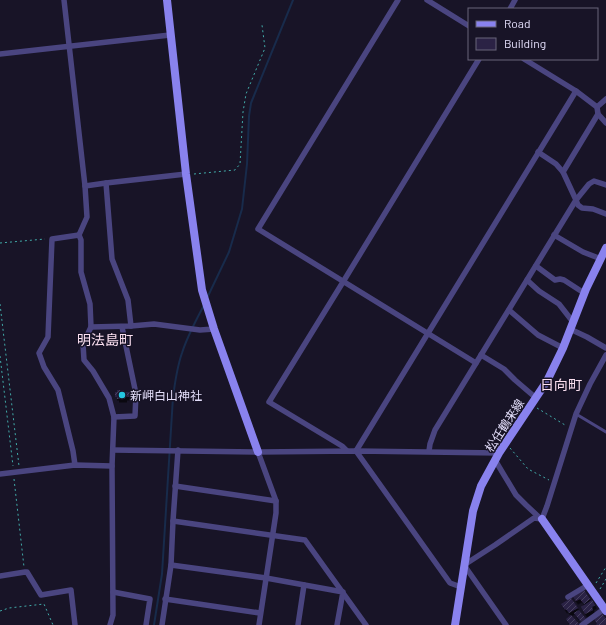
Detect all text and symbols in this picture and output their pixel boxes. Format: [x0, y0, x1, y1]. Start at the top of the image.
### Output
legend [468, 8, 598, 60]
text: Road [504, 16, 531, 30]
text: Building [504, 36, 546, 50]
district label: 明法島町 [77, 331, 133, 348]
district label: 日向町 [540, 376, 582, 393]
place label: 新岬白山神社 [130, 388, 202, 402]
marker: 新岬白山神社 [117, 390, 127, 400]
street label: 松任鶴来線 [482, 396, 526, 454]

